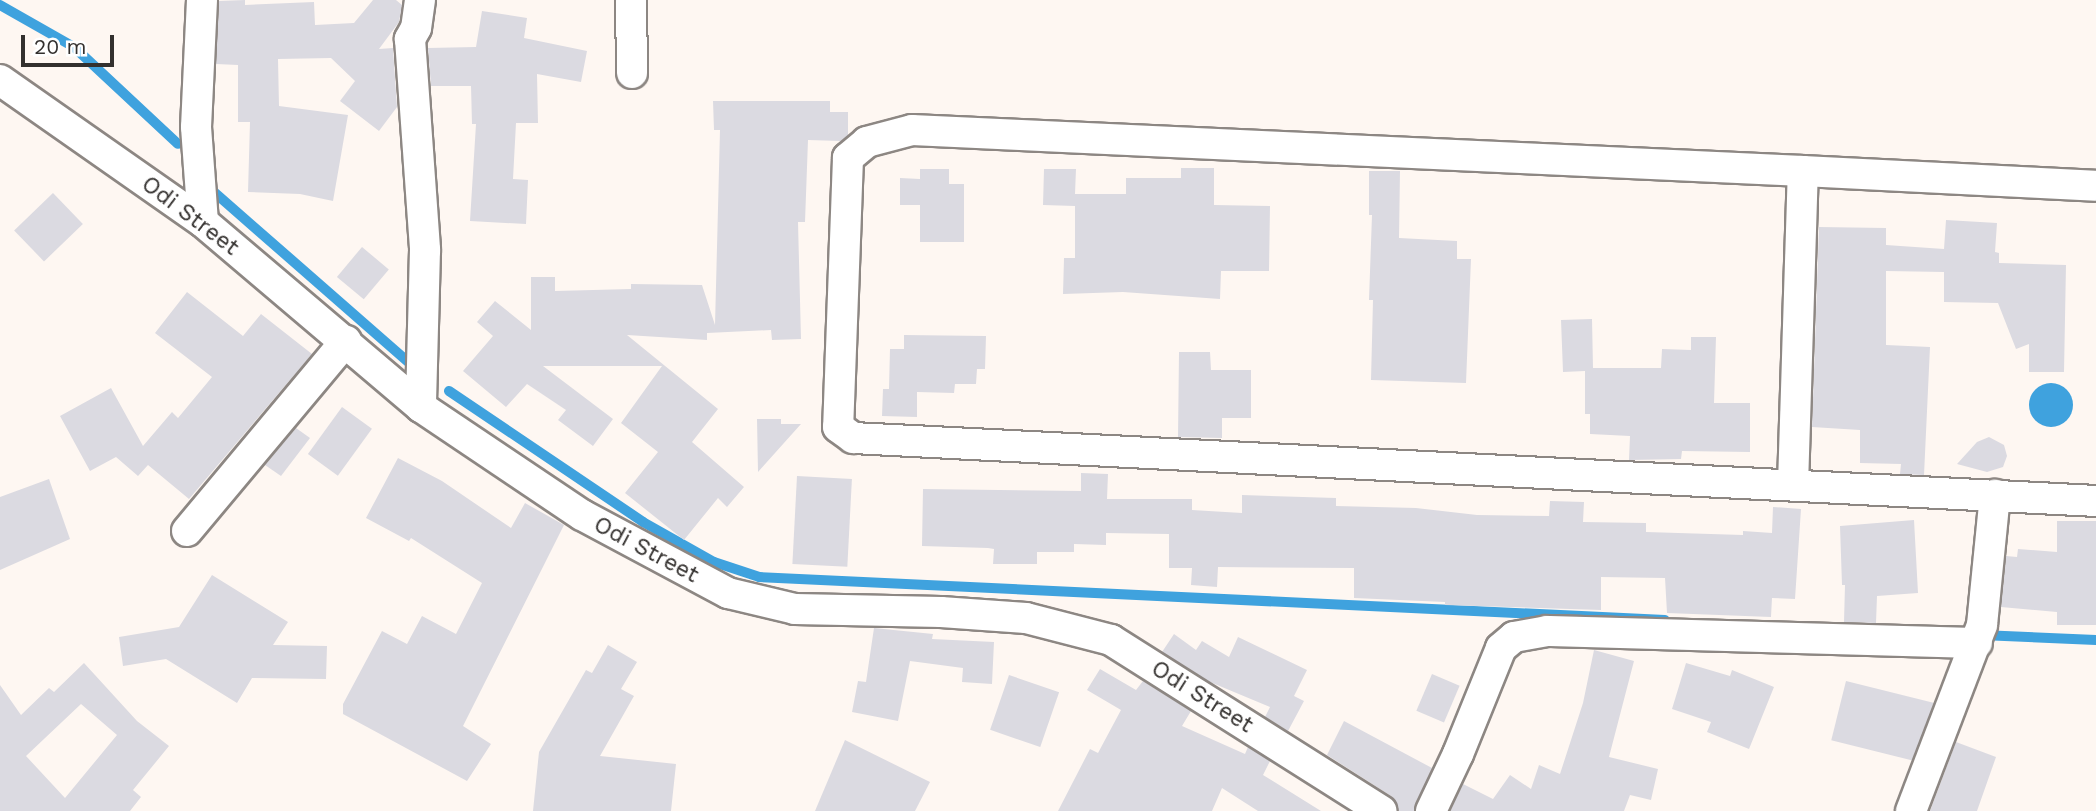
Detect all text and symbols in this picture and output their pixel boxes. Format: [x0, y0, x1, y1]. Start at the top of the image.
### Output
scale bar [24, 21, 117, 65]
text: 20 m [34, 34, 86, 59]
street label: Odi Street [136, 170, 244, 262]
street label: Odi Street [589, 511, 703, 589]
street label: Odi Street [1146, 655, 1258, 739]

